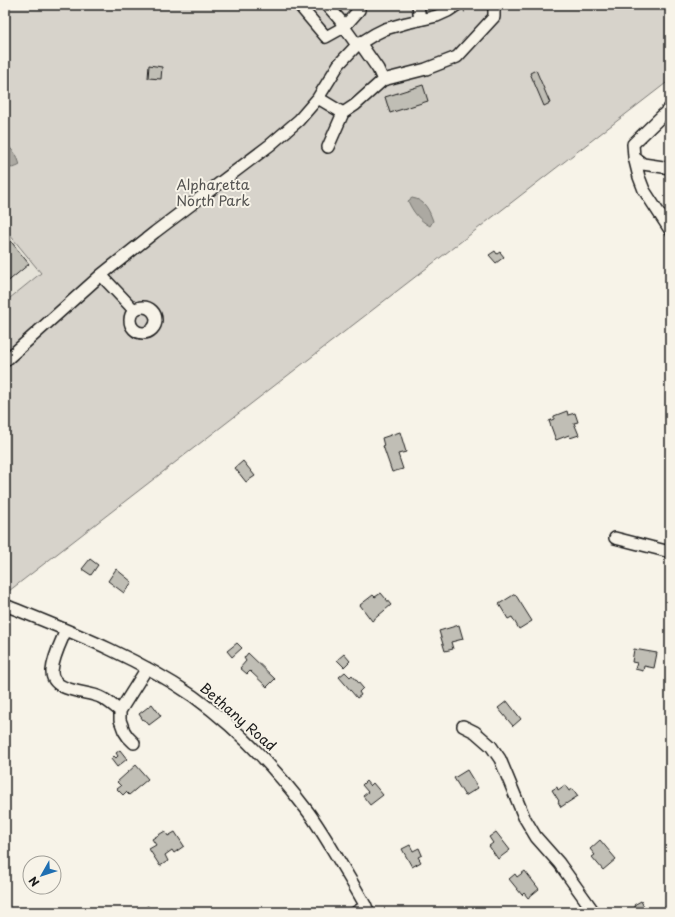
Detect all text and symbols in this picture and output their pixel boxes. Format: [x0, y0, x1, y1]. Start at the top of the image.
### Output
park label: Alpharetta North Park [176, 174, 250, 211]
street label: Bethany Road [196, 677, 281, 756]
north arrow [22, 855, 62, 895]
text: N [24, 873, 43, 890]

